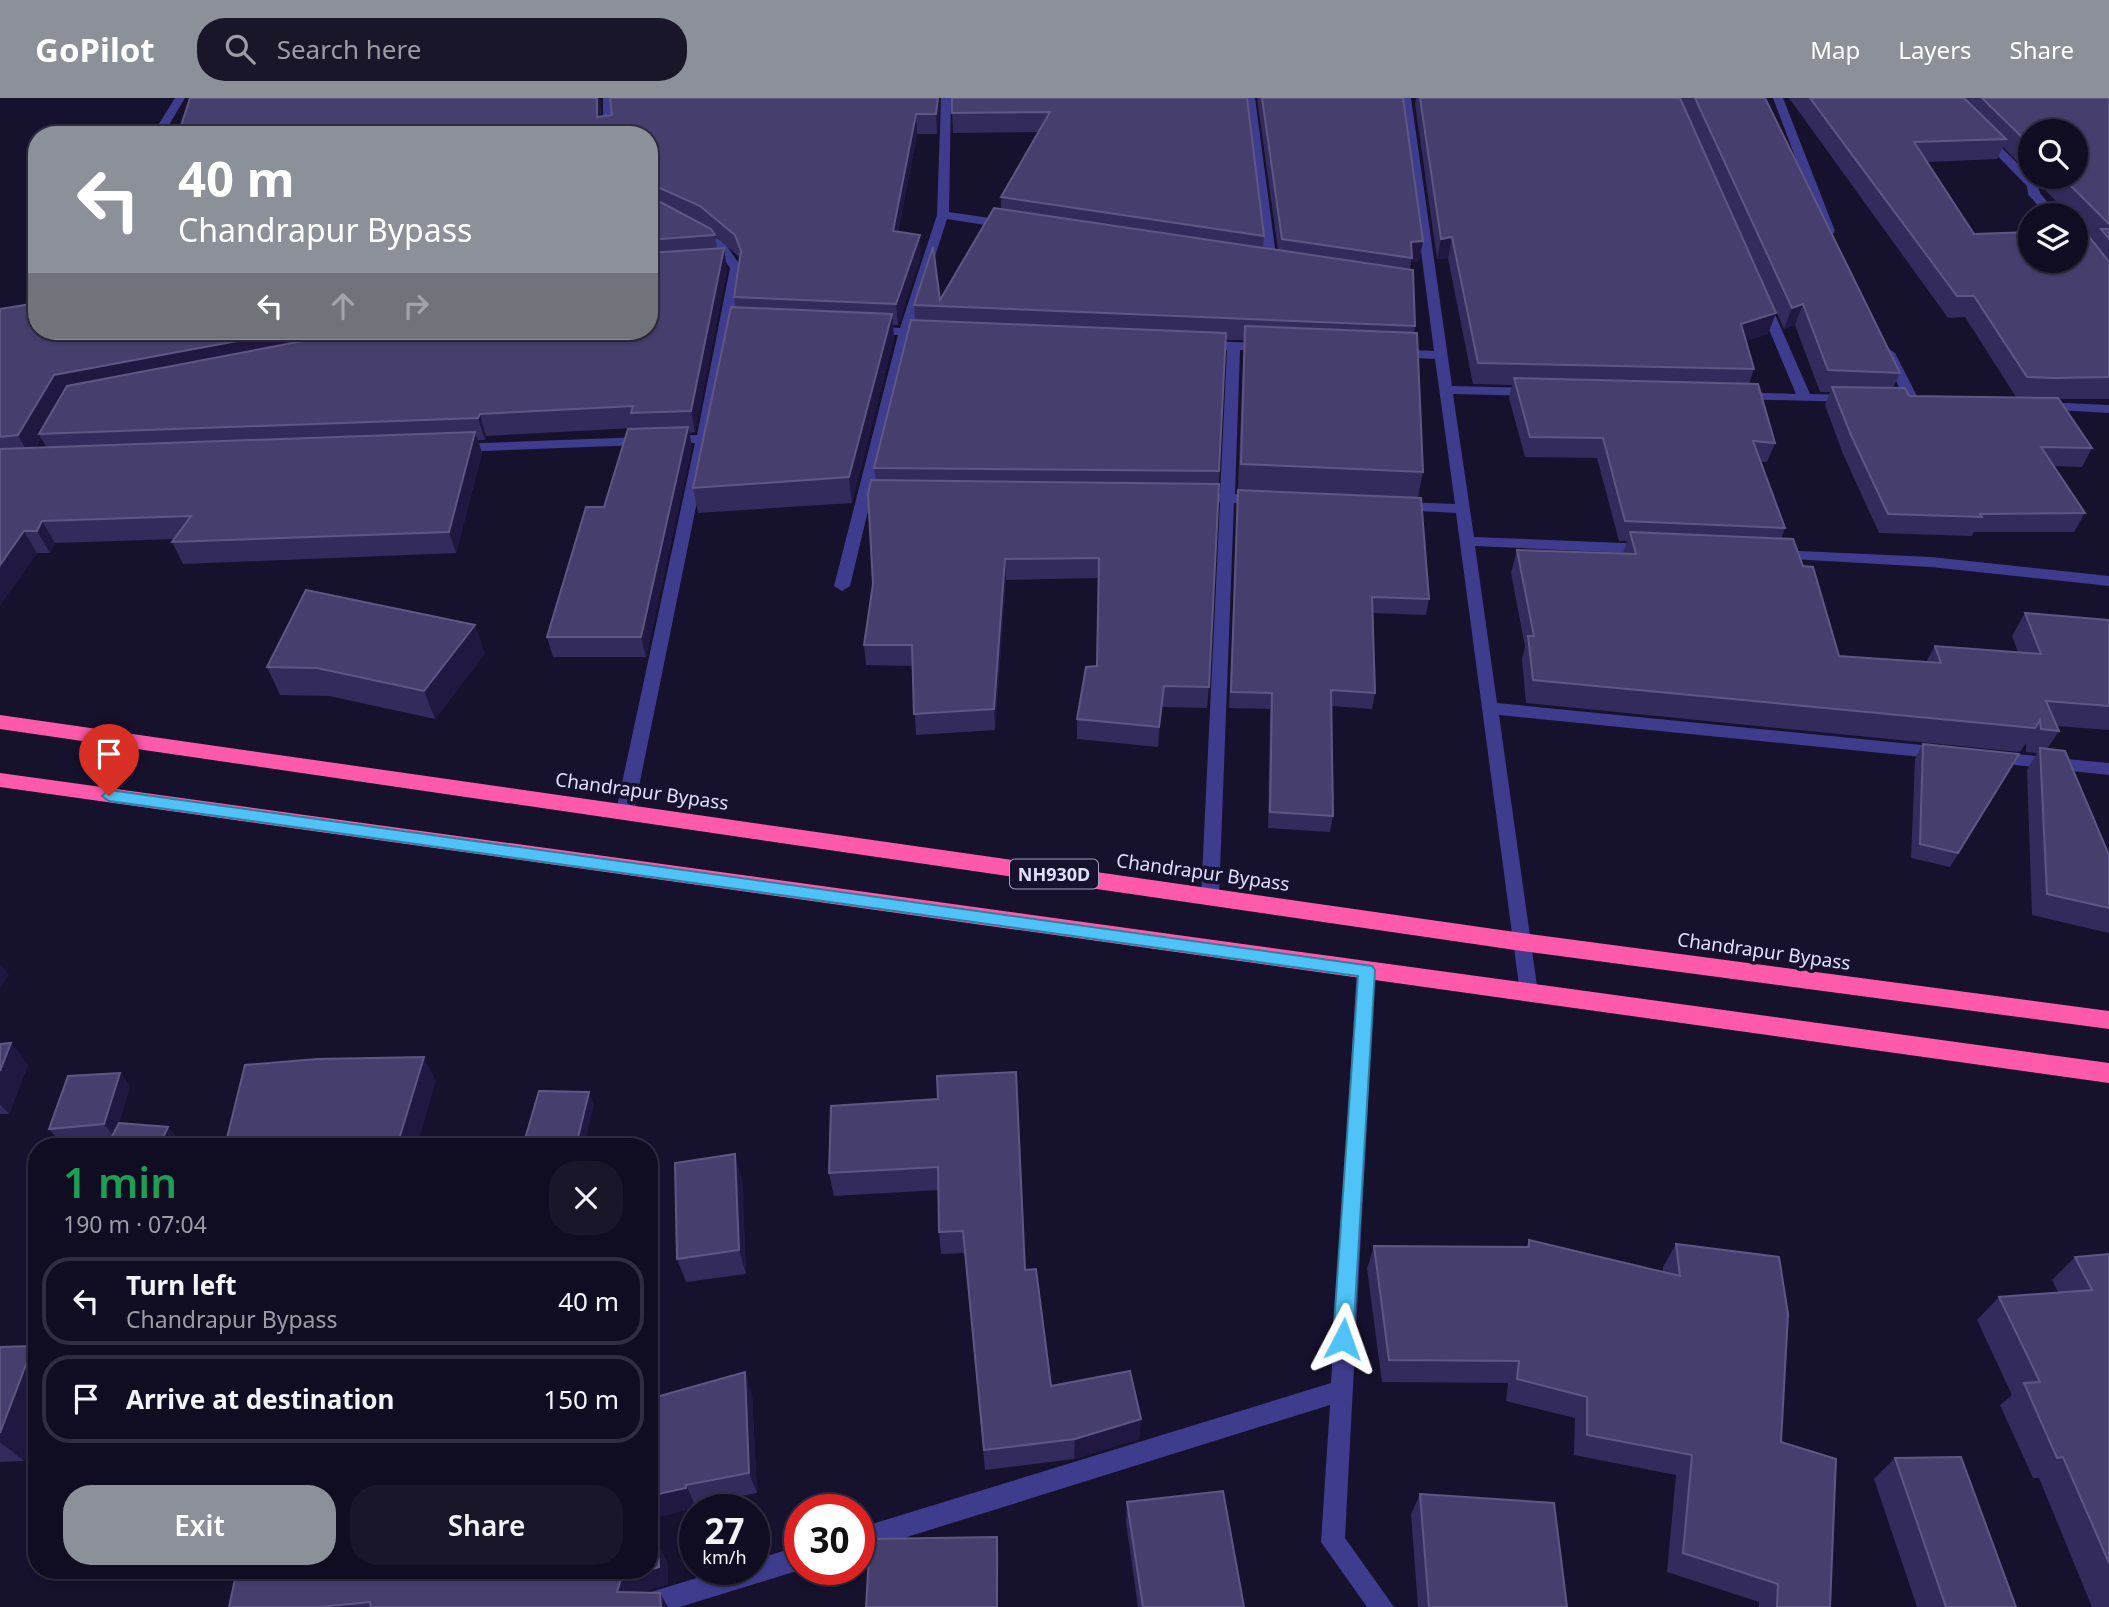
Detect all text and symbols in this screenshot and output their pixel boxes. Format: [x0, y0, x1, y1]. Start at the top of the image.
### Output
search box [197, 18, 687, 81]
text: GoPilot [35, 27, 155, 72]
icon: search [221, 30, 259, 68]
text: Search here [277, 31, 421, 67]
text: Map [1810, 33, 1860, 66]
text: Layers [1898, 33, 1972, 66]
text: Share [2010, 33, 2074, 66]
map controls [2018, 119, 2088, 273]
button: search [2018, 119, 2088, 189]
text: 40 m [178, 145, 295, 211]
icon: left [63, 154, 154, 245]
button: layers [2018, 203, 2088, 273]
text: Chandrapur Bypass [178, 208, 472, 251]
icon: left [251, 287, 289, 325]
icon: ahead [324, 287, 362, 325]
icon: right [397, 287, 435, 325]
pin [79, 724, 139, 796]
icon: arrive [90, 735, 128, 773]
street label: Chandrapur Bypass [554, 766, 730, 816]
street label: Chandrapur Bypass [1115, 847, 1291, 897]
road number: NH930D [1010, 860, 1098, 888]
street label: Chandrapur Bypass [1676, 926, 1852, 976]
text: 1 min [63, 1153, 177, 1210]
button: close [549, 1161, 623, 1235]
text: 190 m · 07:04 [63, 1208, 207, 1240]
text: Turn left [126, 1267, 237, 1303]
icon: left [67, 1282, 105, 1320]
text: 40 m [558, 1283, 619, 1319]
position arrow [1306, 1302, 1380, 1376]
text: Chandrapur Bypass [126, 1303, 338, 1335]
icon: arrive [67, 1380, 105, 1418]
text: Arrive at destination [126, 1381, 395, 1417]
text: 150 m [543, 1381, 619, 1417]
button: Exit [63, 1485, 336, 1565]
button: Share [350, 1485, 623, 1565]
speed limit sign: 30 [784, 1494, 875, 1585]
text: 27 [704, 1507, 745, 1554]
text: km/h [702, 1545, 747, 1569]

